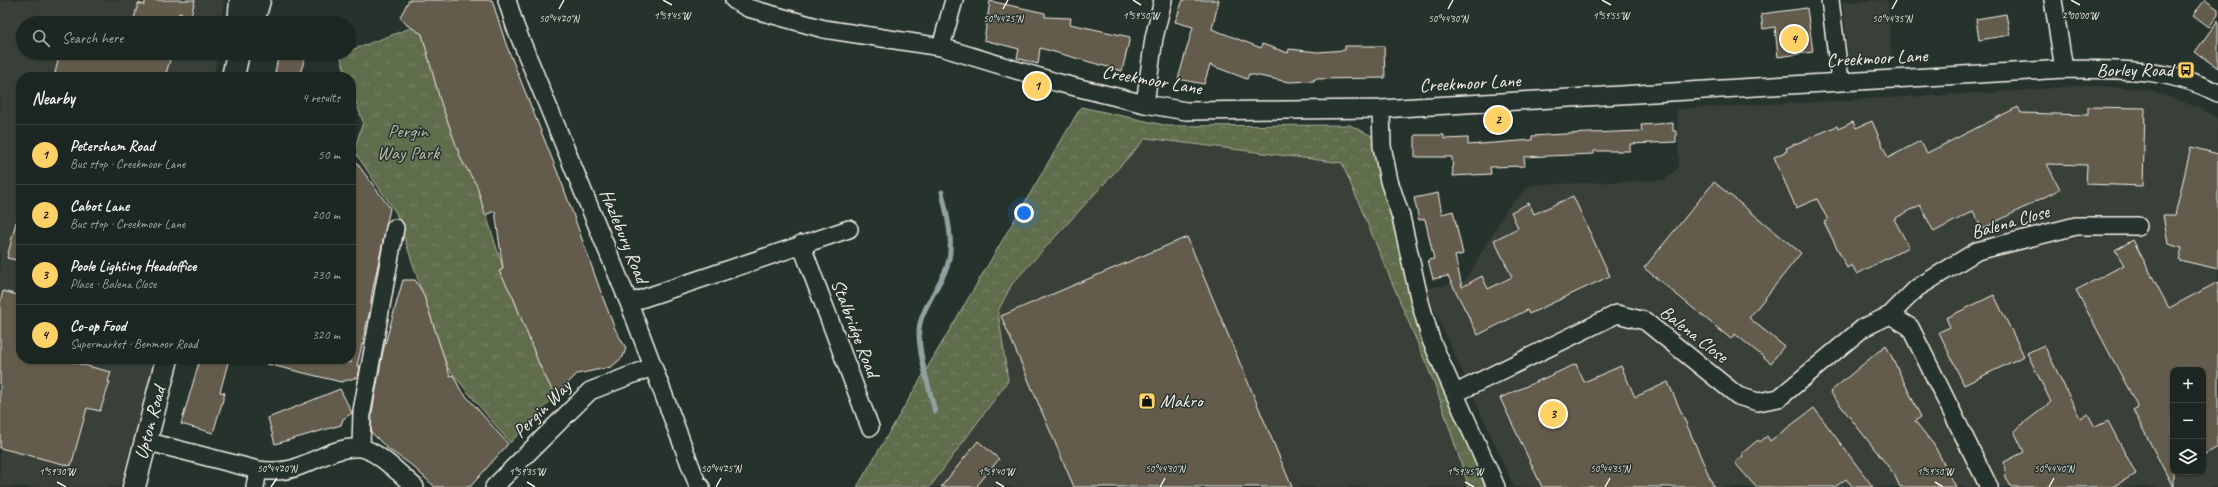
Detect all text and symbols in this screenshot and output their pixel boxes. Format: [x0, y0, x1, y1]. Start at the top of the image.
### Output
text: 1°59'45"W [654, 9, 692, 22]
text: 1°59'50"W [1123, 9, 1161, 22]
text: 1°59'55"W [1593, 9, 1631, 22]
text: 2°00'00"W [2062, 9, 2100, 22]
text: 50°44'20"N [539, 12, 581, 25]
text: 50°44'25"N [983, 12, 1025, 25]
text: 50°44'30"N [1428, 12, 1470, 25]
text: 50°44'35"N [1872, 12, 1914, 25]
search box [16, 16, 356, 60]
pin: 4 [1781, 24, 1807, 54]
icon: search [30, 27, 52, 49]
text: Search here [62, 29, 123, 48]
street label: Creekmoor Lane [1826, 43, 1930, 73]
place label: Borley Road [2097, 58, 2177, 82]
street label: Creekmoor Lane [1100, 59, 1206, 101]
bus stop icon: Borley Road [2176, 60, 2196, 80]
street label: Creekmoor Lane [1419, 68, 1523, 98]
pin: 1 [1024, 71, 1050, 101]
text: Nearby [32, 88, 75, 109]
text: 4 results [302, 90, 340, 106]
pin: 2 [1485, 105, 1511, 135]
park label: Pergin Way Park [377, 119, 441, 165]
text: Petersham Road [70, 137, 154, 156]
text: 1 [42, 147, 48, 163]
text: 50 m [318, 147, 340, 163]
text: Bus stop · Creekmoor Lane [70, 156, 185, 172]
street label: Hazlebury Road [594, 185, 655, 289]
text: Cabot Lane [70, 197, 129, 216]
street label: Balena Close [1968, 199, 2054, 245]
your location [1014, 203, 1034, 223]
text: 2 [42, 207, 48, 223]
text: 200 m [312, 207, 340, 223]
text: Bus stop · Creekmoor Lane [70, 216, 185, 232]
text: Poole Lighting Headoffice [70, 257, 196, 276]
text: 3 [42, 267, 48, 283]
text: 230 m [312, 267, 340, 283]
text: Place · Balena Close [70, 276, 156, 292]
street label: Stalbridge Road [825, 276, 886, 384]
street label: Balena Close [1655, 300, 1734, 369]
text: Co-op Food [70, 317, 126, 336]
text: 4 [42, 327, 48, 343]
text: 320 m [312, 327, 340, 343]
text: Supermarket · Benmoor Road [70, 336, 198, 352]
map controls [2170, 367, 2206, 475]
button: + [2170, 367, 2206, 403]
street label: Pergin Way [508, 374, 577, 443]
street label: Upton Road [129, 380, 172, 462]
place label: Makro [1160, 389, 1205, 413]
shop icon: Makro [1137, 391, 1157, 411]
pin: 3 [1540, 399, 1566, 429]
button: − [2170, 403, 2206, 439]
button: layers [2170, 439, 2206, 475]
text: 50°44'20"N [257, 462, 299, 475]
text: 50°44'25"N [701, 462, 743, 475]
text: 50°44'30"N [1145, 462, 1187, 475]
text: 50°44'35"N [1590, 462, 1632, 475]
text: 50°44'40"N [2034, 462, 2076, 475]
text: 1°59'30"W [39, 465, 77, 478]
text: 1°59'35"W [509, 465, 547, 478]
text: 1°59'40"W [978, 465, 1016, 478]
text: 1°59'45"W [1447, 465, 1485, 478]
text: 1°59'50"W [1917, 465, 1955, 478]

